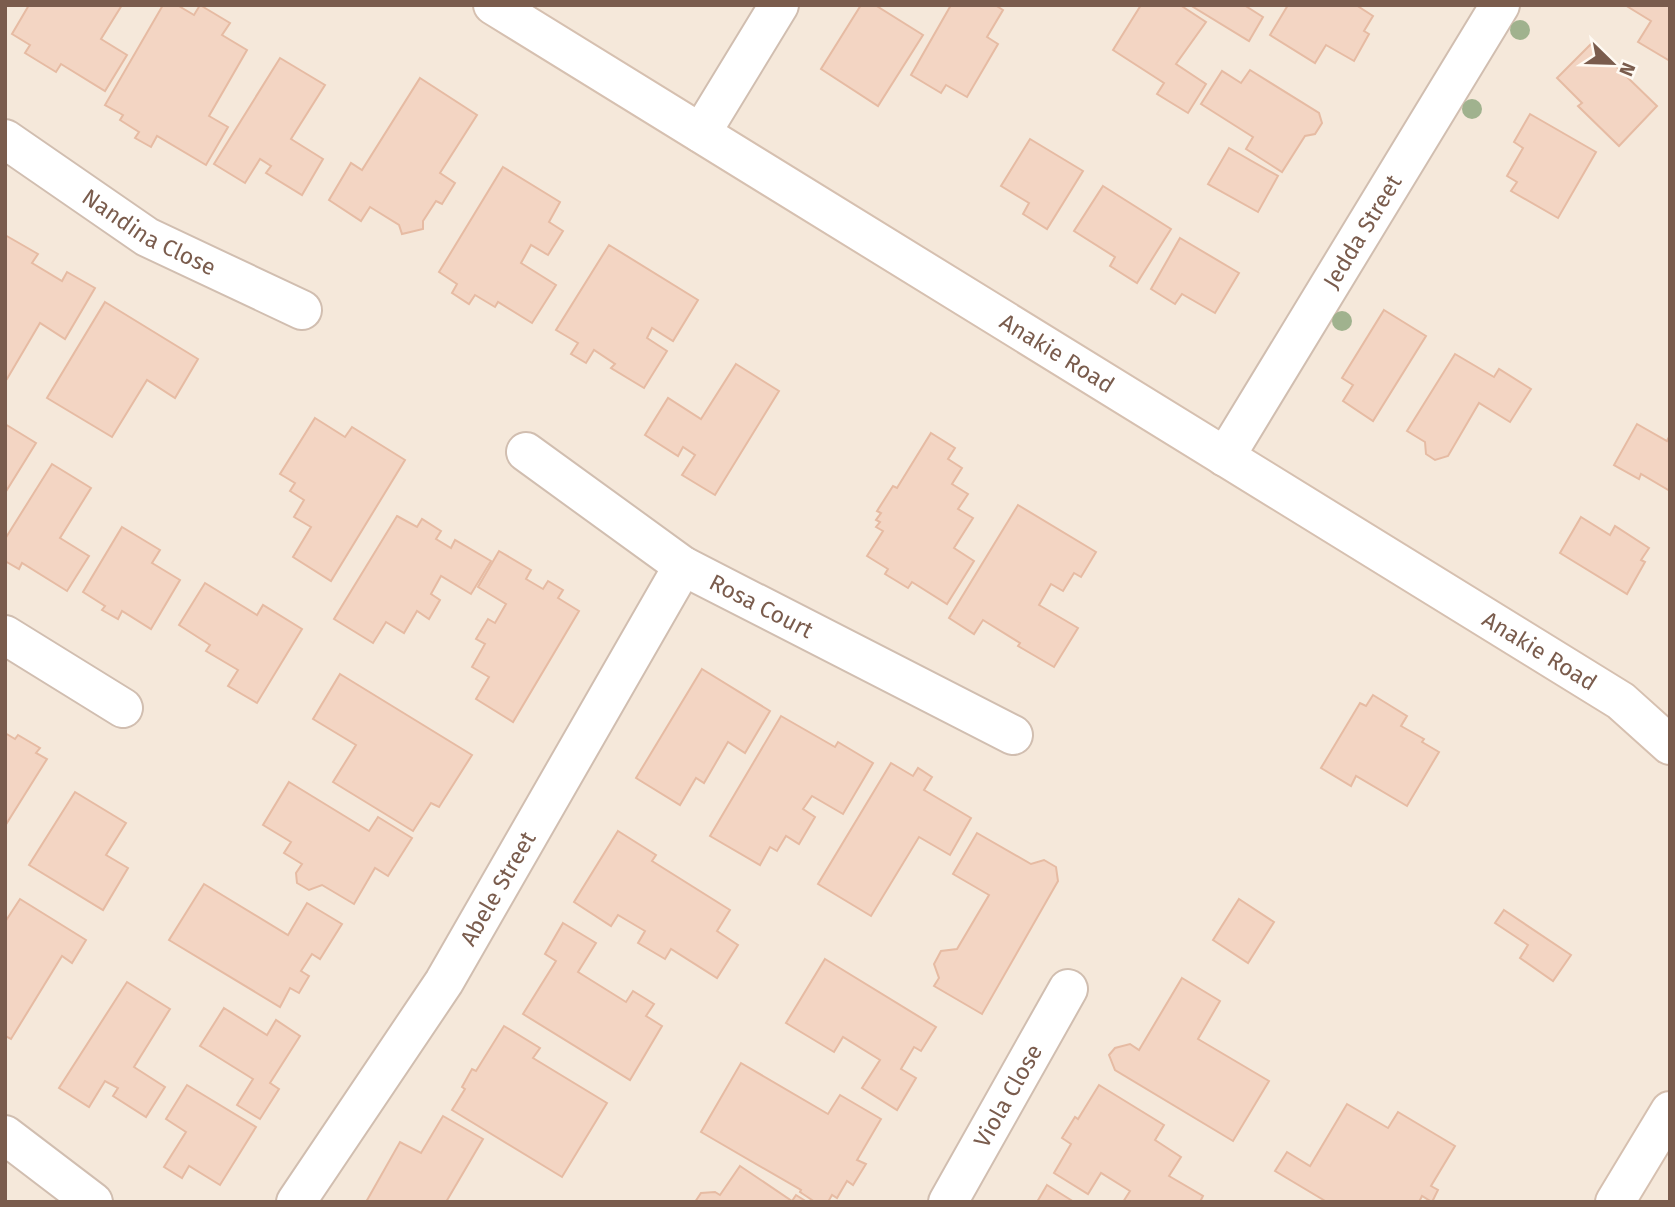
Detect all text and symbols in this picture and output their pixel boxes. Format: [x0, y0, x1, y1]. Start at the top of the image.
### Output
north arrow [1577, 28, 1647, 98]
text: N [1614, 59, 1640, 80]
street label: Jedda Street [1317, 169, 1408, 293]
street label: Nandina Close [77, 183, 220, 281]
street label: Anakie Road [995, 307, 1120, 399]
street label: Rosa Court [705, 568, 818, 645]
street label: Anakie Road [1477, 605, 1602, 697]
street label: Abele Street [454, 826, 542, 951]
street label: Viola Close [968, 1039, 1048, 1152]

